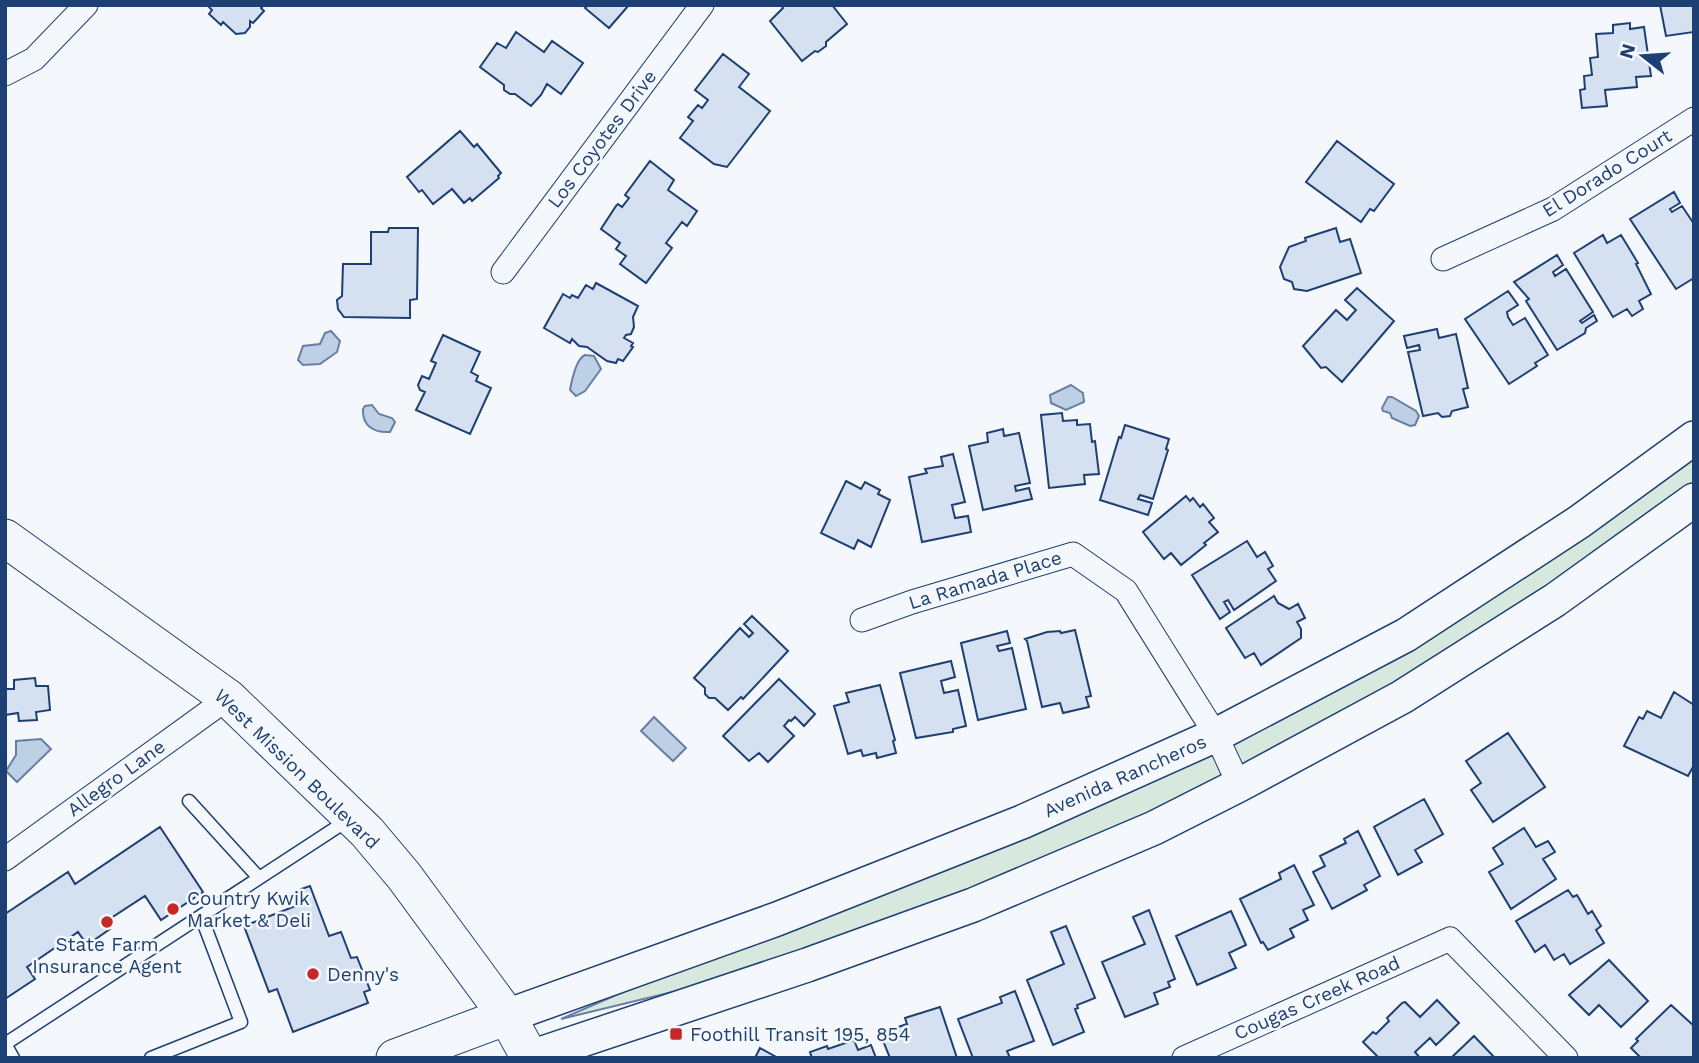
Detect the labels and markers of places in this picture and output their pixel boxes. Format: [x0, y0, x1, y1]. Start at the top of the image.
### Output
place label: Country Kwik Market & Deli [187, 887, 311, 932]
marker: Country Kwik Market & Deli [165, 901, 181, 917]
marker: State Farm Insurance Agent [99, 914, 115, 930]
place label: State Farm Insurance Agent [32, 933, 182, 978]
place label: Denny's [327, 963, 399, 986]
marker: Denny's [305, 966, 321, 982]
place label: Foothill Transit 195, 854 [690, 1023, 910, 1046]
marker: Foothill Transit 195, 854 [668, 1026, 684, 1042]

